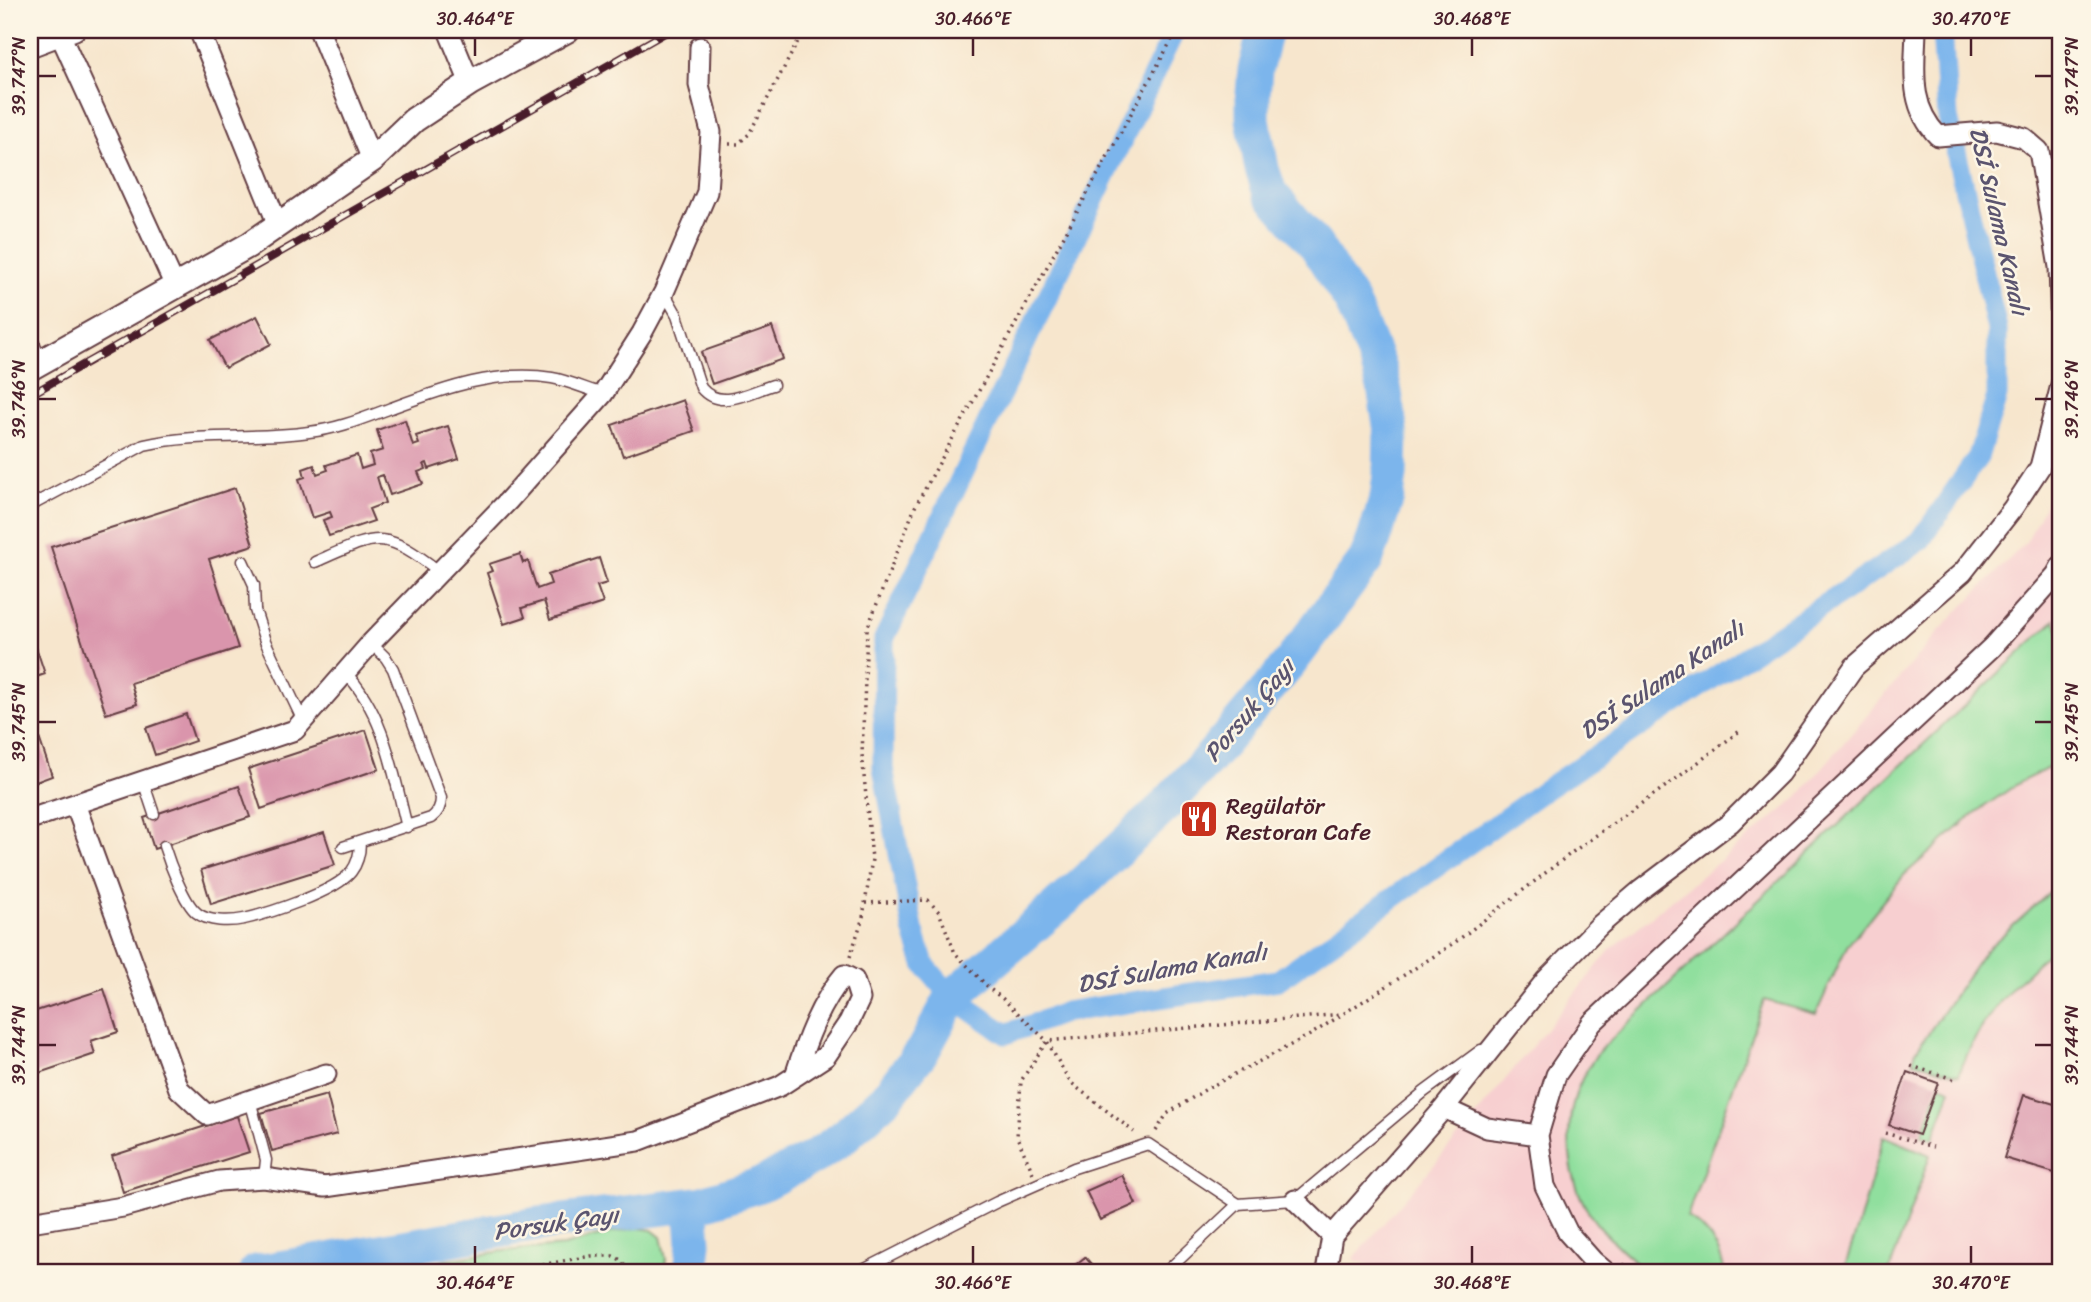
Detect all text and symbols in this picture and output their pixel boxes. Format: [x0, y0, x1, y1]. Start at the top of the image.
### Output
text: 30.464°E [436, 3, 515, 35]
text: 30.466°E [935, 3, 1012, 35]
text: 30.468°E [1434, 3, 1511, 35]
text: 30.470°E [1932, 3, 2011, 35]
text: 39.747°N [3, 36, 35, 115]
text: 39.747°N [2056, 36, 2088, 115]
water label: DSİ Sulama Kanalı [1957, 123, 2042, 321]
text: 39.746°N [3, 359, 35, 438]
text: 39.746°N [2056, 359, 2088, 438]
water label: DSİ Sulama Kanalı [1571, 608, 1755, 751]
water label: Porsuk Çayı [1193, 647, 1307, 772]
text: 39.745°N [3, 682, 35, 762]
text: 39.745°N [2056, 682, 2088, 762]
place label: Regülatör Restoran Cafe [1226, 786, 1371, 853]
restaurant icon: Regülatör Restoran Cafe [1178, 798, 1220, 840]
water label: DSİ Sulama Kanalı [1074, 930, 1272, 1005]
text: 39.744°N [3, 1005, 35, 1085]
text: 39.744°N [2056, 1005, 2088, 1085]
water label: Porsuk Çayı [491, 1193, 623, 1253]
text: 30.464°E [436, 1267, 515, 1299]
text: 30.466°E [935, 1267, 1012, 1299]
text: 30.468°E [1434, 1267, 1511, 1299]
text: 30.470°E [1932, 1267, 2011, 1299]

